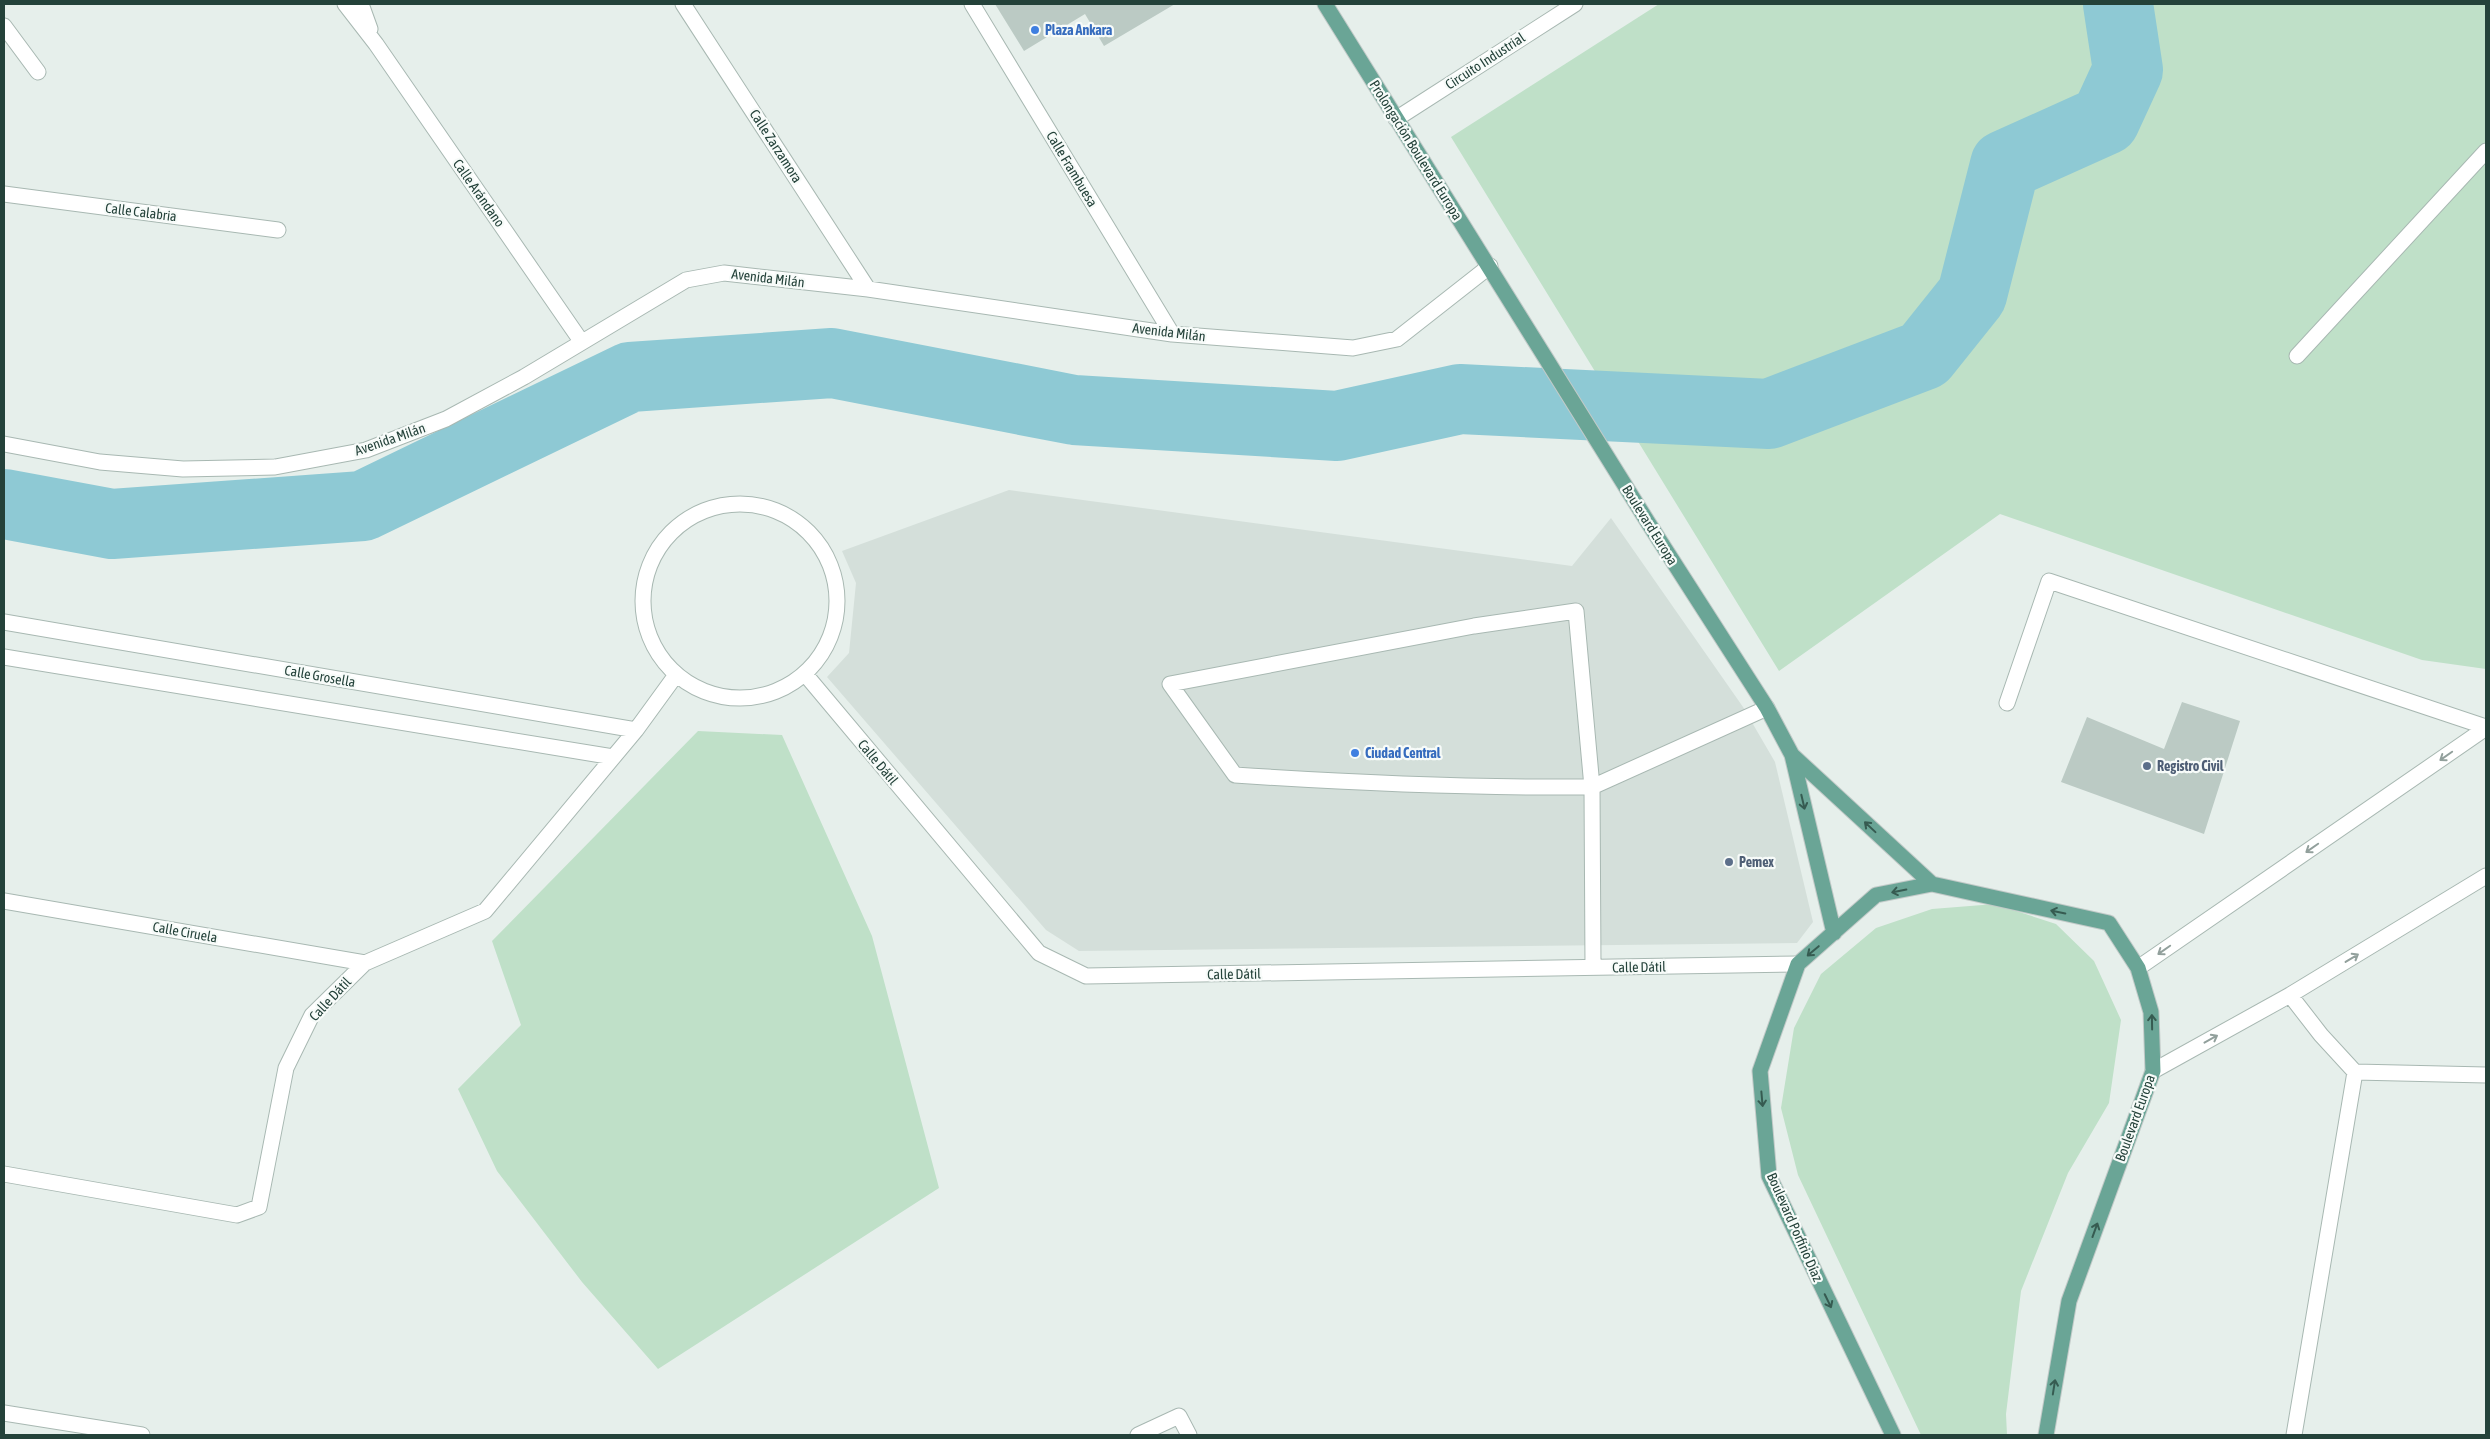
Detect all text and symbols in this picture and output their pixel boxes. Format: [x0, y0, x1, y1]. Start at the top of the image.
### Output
place label: Plaza Ankara [1045, 22, 1113, 38]
marker: Plaza Ankara [1029, 24, 1041, 36]
street label: Circuito Industrial [1442, 29, 1528, 93]
street label: Prolongación Boulevard Europa [1366, 77, 1466, 223]
street label: Calle Zarzamora [746, 106, 806, 186]
street label: Calle Frambuesa [1043, 128, 1101, 210]
street label: Calle Arándano [450, 156, 508, 230]
street label: Calle Calabria [104, 200, 178, 224]
street label: Avenida Milán [731, 266, 805, 290]
street label: Avenida Milán [1132, 320, 1206, 344]
street label: Avenida Milán [353, 419, 427, 459]
street label: Boulevard Europa [1619, 482, 1681, 568]
street label: Calle Grosella [283, 662, 357, 690]
street label: Calle Dátil [855, 736, 902, 788]
place label: Ciudad Central [1365, 745, 1441, 761]
marker: Ciudad Central [1349, 747, 1361, 759]
one-way arrow [2439, 751, 2453, 761]
place label: Registro Civil [2157, 758, 2224, 774]
marker: Registro Civil [2141, 760, 2153, 772]
one-way arrow [1799, 794, 1808, 810]
one-way arrow [1864, 821, 1877, 833]
one-way arrow [2305, 843, 2319, 853]
place label: Pemex [1739, 854, 1774, 870]
marker: Pemex [1723, 856, 1735, 868]
one-way arrow [1891, 886, 1907, 896]
one-way arrow [2050, 906, 2066, 916]
street label: Calle Ciruela [151, 918, 219, 946]
one-way arrow [1807, 945, 1820, 956]
one-way arrow [2157, 945, 2171, 955]
one-way arrow [2344, 953, 2358, 963]
street label: Calle Dátil [1612, 959, 1666, 975]
street label: Calle Dátil [1207, 966, 1261, 982]
street label: Calle Dátil [306, 974, 354, 1024]
one-way arrow [2147, 1015, 2156, 1031]
one-way arrow [2203, 1034, 2218, 1044]
street label: Boulevard Europa [2112, 1072, 2158, 1164]
one-way arrow [1758, 1091, 1767, 1107]
street label: Boulevard Porfirio Díaz [1764, 1170, 1826, 1284]
one-way arrow [2091, 1223, 2100, 1239]
one-way arrow [1824, 1293, 1834, 1308]
one-way arrow [2050, 1380, 2060, 1396]

